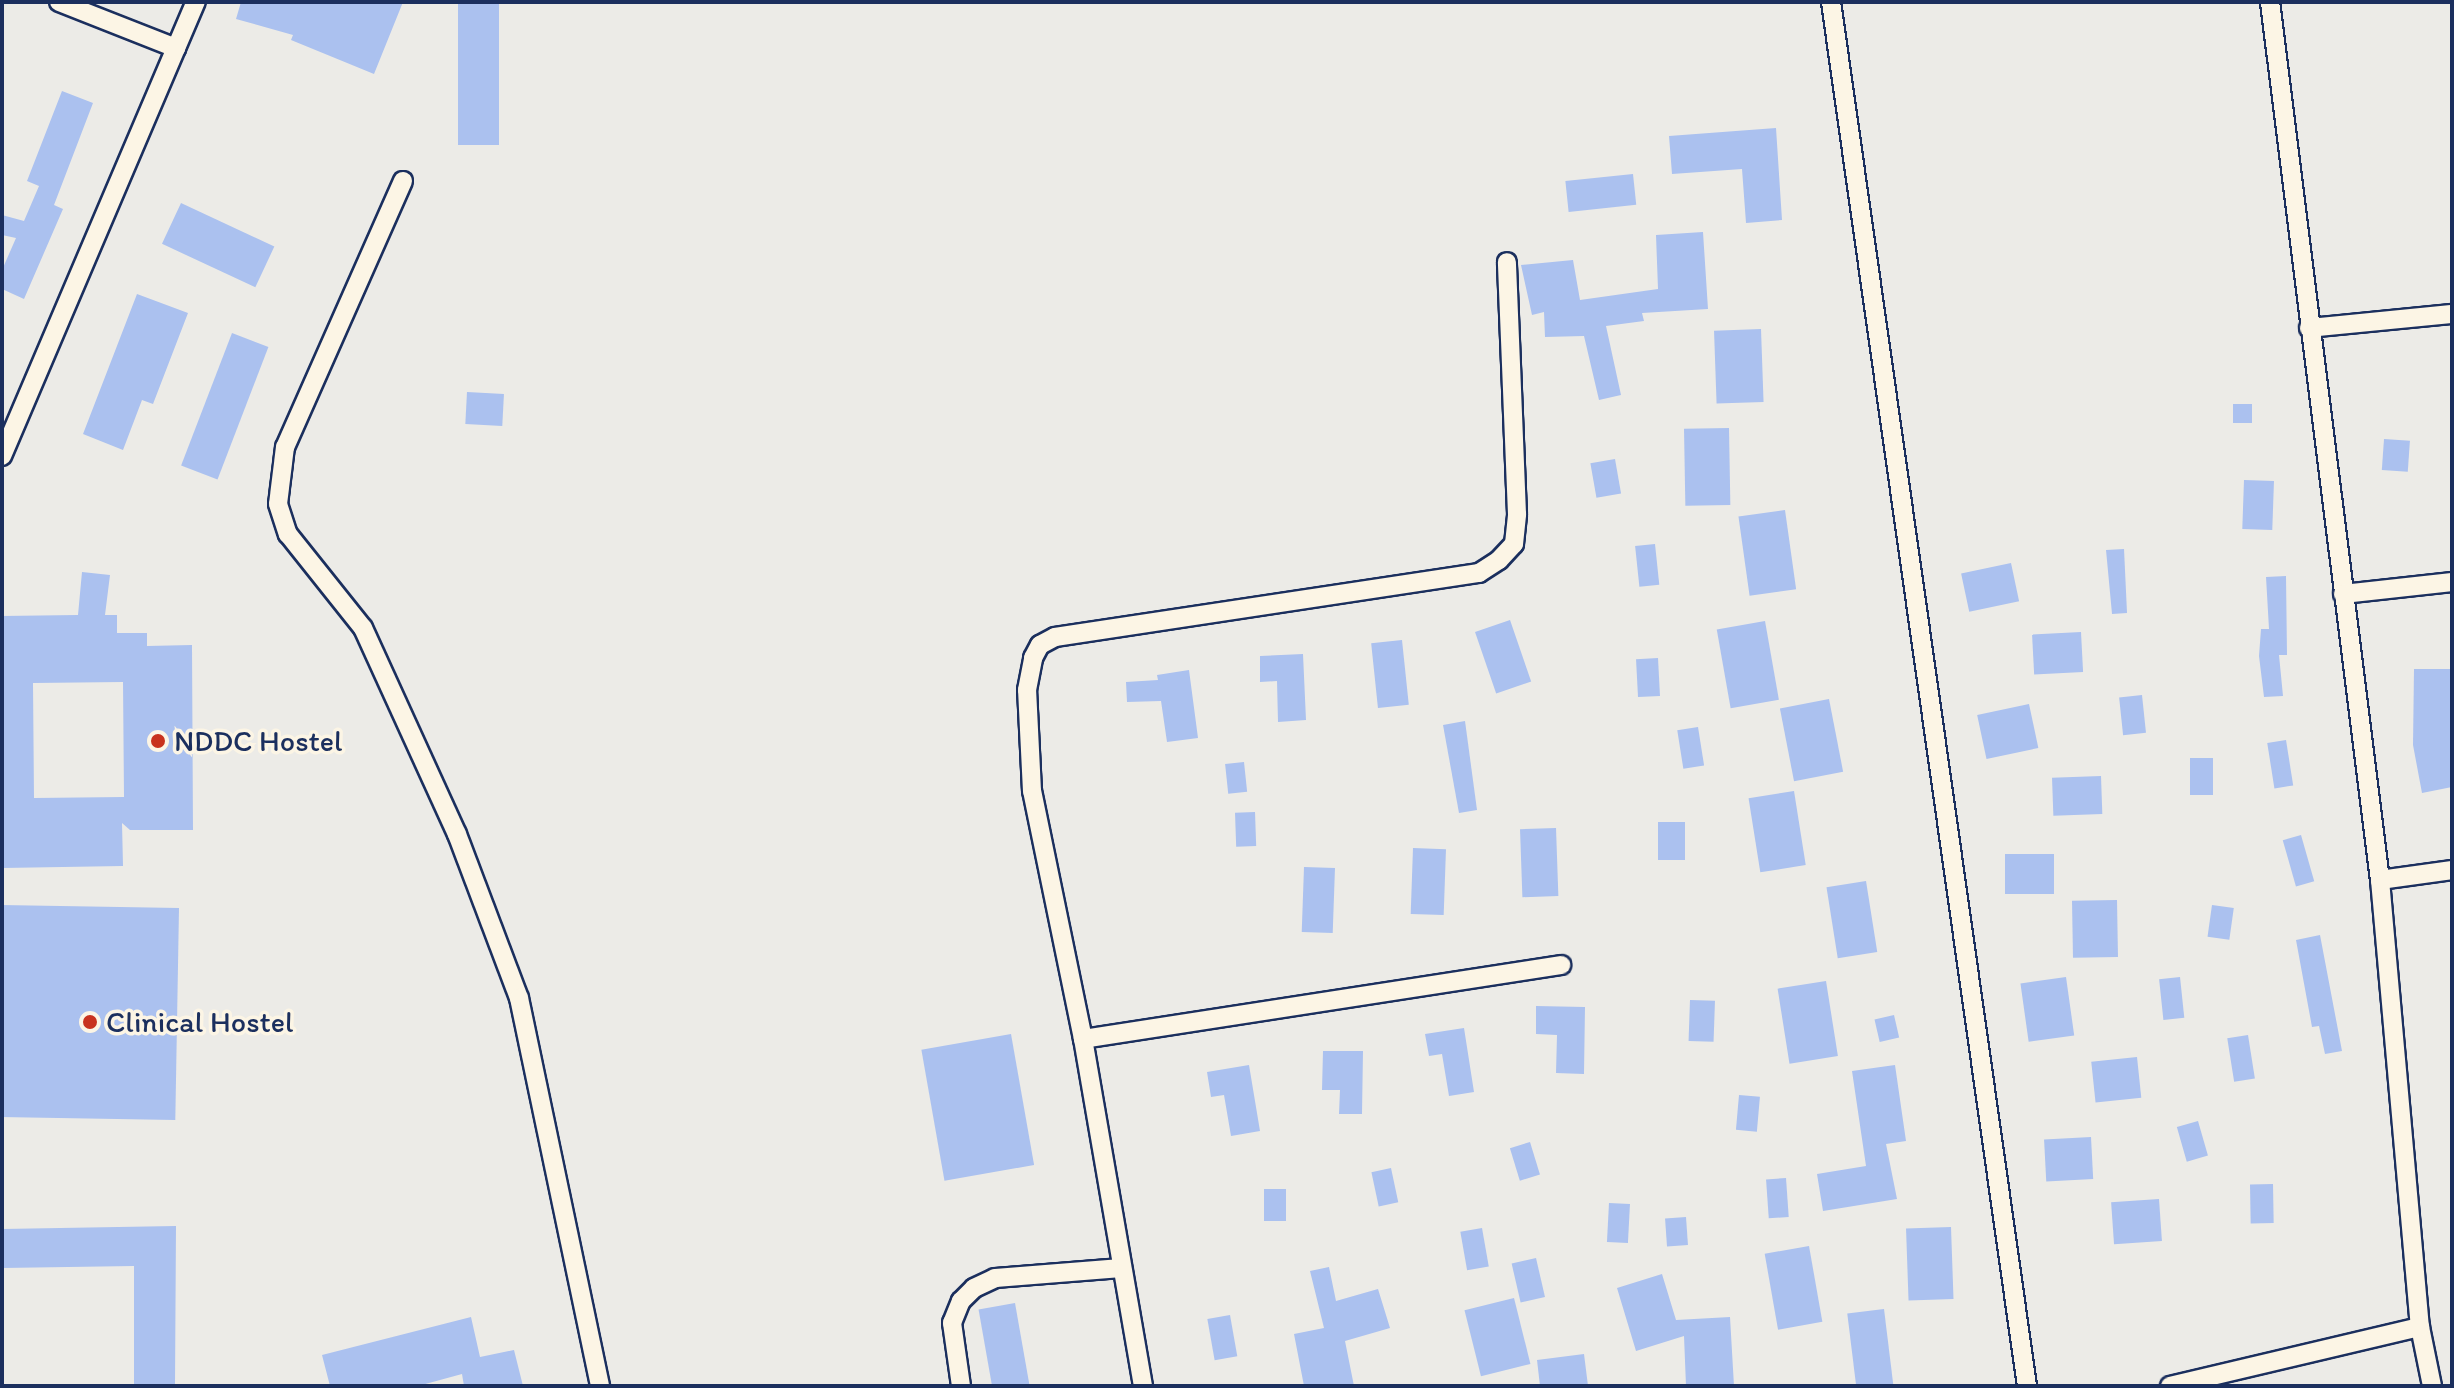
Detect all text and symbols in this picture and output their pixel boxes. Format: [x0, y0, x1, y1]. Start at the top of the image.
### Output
place label: NDDC Hostel [174, 723, 343, 759]
marker: NDDC Hostel [149, 732, 167, 750]
place label: Clinical Hostel [106, 1004, 293, 1040]
marker: Clinical Hostel [81, 1013, 99, 1031]

